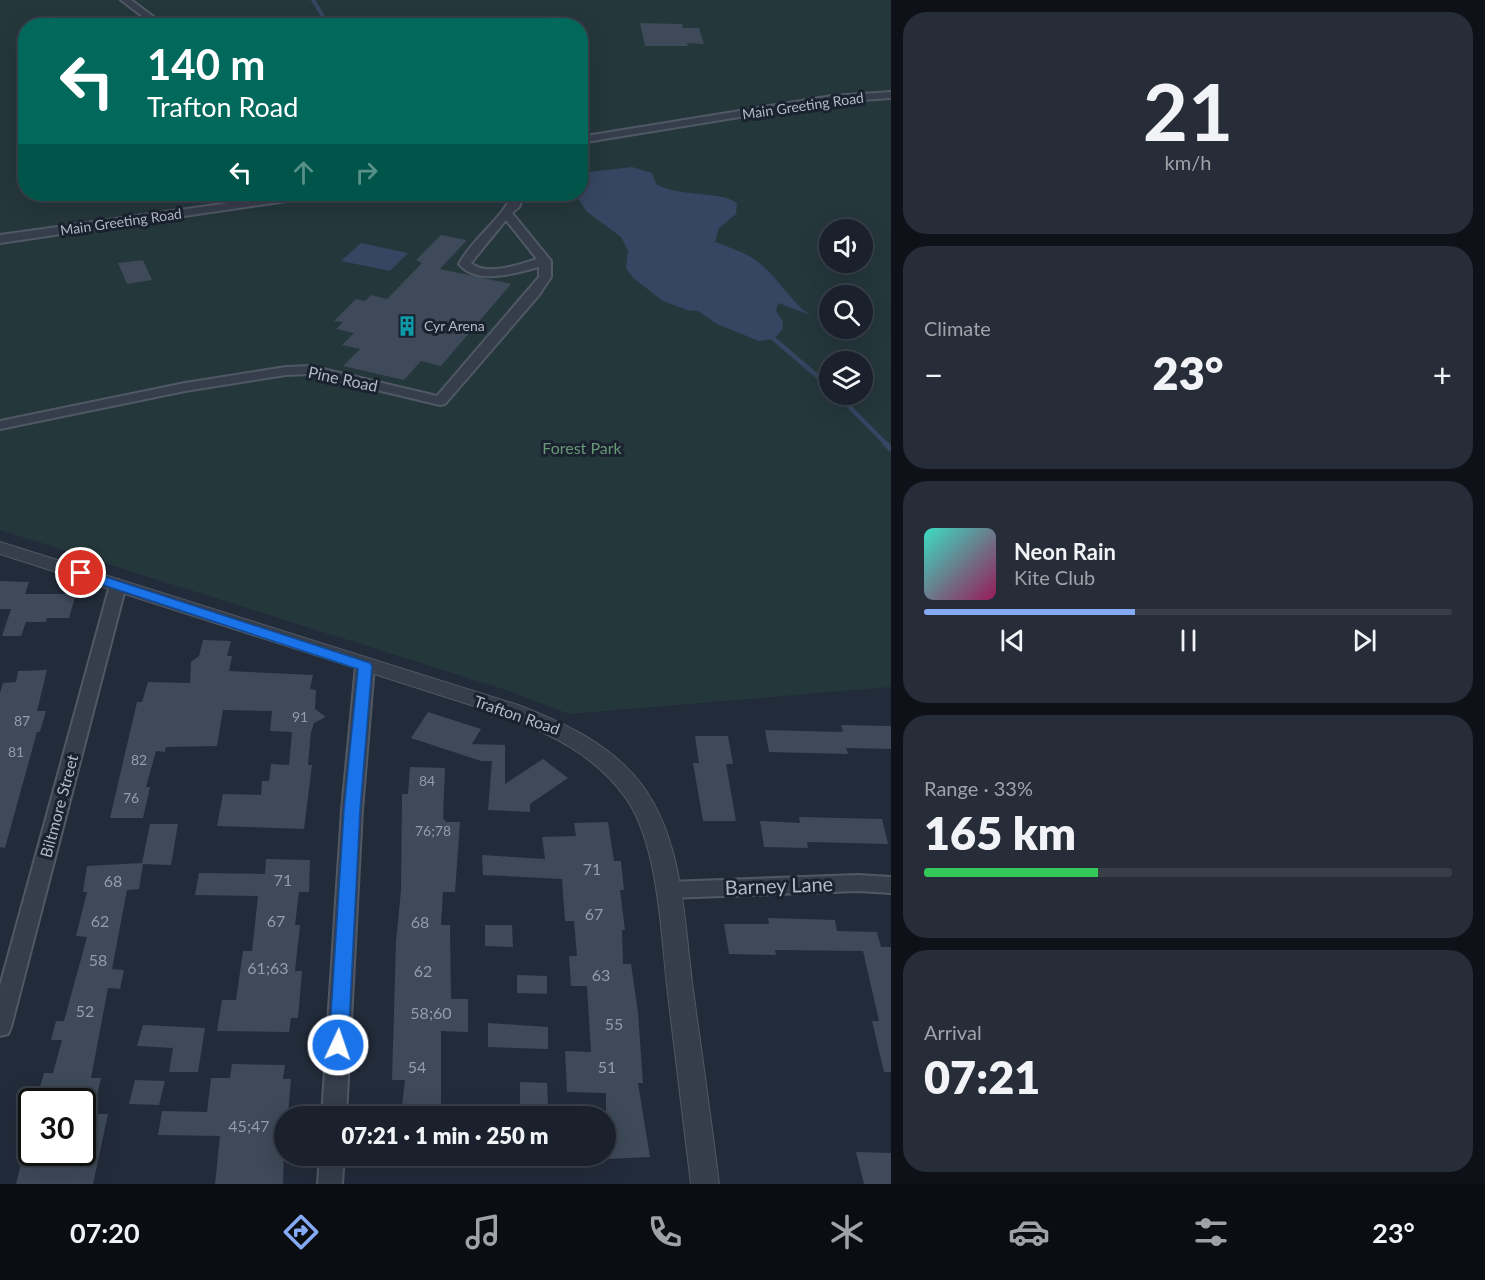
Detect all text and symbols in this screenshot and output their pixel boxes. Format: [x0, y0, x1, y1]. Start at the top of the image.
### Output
text: 140 m [147, 39, 265, 89]
icon: left [48, 42, 126, 120]
text: 21 [1143, 64, 1233, 158]
street label: Main Greeting Road [741, 89, 865, 122]
text: Trafton Road [147, 90, 298, 123]
text: km/h [1165, 150, 1211, 174]
icon: left [224, 156, 257, 189]
icon: ahead [287, 156, 320, 189]
icon: right [350, 156, 383, 189]
street label: Main Greeting Road [59, 205, 183, 238]
map controls [819, 219, 873, 405]
button: sound [819, 219, 873, 273]
button: search [819, 285, 873, 339]
building icon: Cyr Arena [395, 314, 419, 338]
text: Climate [924, 316, 991, 340]
place label: Cyr Arena [424, 317, 485, 334]
text: 23° [1153, 346, 1223, 400]
button: layers [819, 351, 873, 405]
text: − [924, 354, 943, 394]
text: + [1433, 354, 1452, 394]
street label: Pine Road [307, 362, 379, 395]
park label: Forest Park [542, 438, 623, 457]
text: Neon Rain [1014, 538, 1116, 565]
pin [55, 547, 106, 598]
icon: arrive [64, 556, 97, 589]
text: Kite Club [1014, 565, 1095, 589]
icon: previous [996, 624, 1029, 657]
icon: pause [1172, 624, 1205, 657]
icon: next [1348, 624, 1381, 657]
street label: Trafton Road [472, 691, 563, 738]
house number: 91 [292, 708, 308, 725]
house number: 87 [14, 712, 30, 729]
house number: 81 [8, 743, 24, 760]
house number: 82 [131, 751, 147, 768]
street label: Biltmore Street [36, 752, 81, 859]
house number: 84 [419, 772, 435, 789]
text: Range · 33% [924, 776, 1033, 800]
house number: 76 [123, 789, 139, 806]
text: 165 km [924, 806, 1076, 860]
house number: 76;78 [415, 822, 451, 839]
house number: 71 [583, 859, 601, 878]
house number: 71 [274, 870, 292, 889]
house number: 68 [104, 871, 122, 890]
street label: Barney Lane [724, 871, 834, 899]
house number: 67 [585, 904, 603, 923]
house number: 62 [91, 911, 109, 930]
house number: 67 [267, 911, 285, 930]
house number: 68 [411, 912, 429, 931]
house number: 58 [89, 950, 107, 969]
house number: 61;63 [247, 958, 289, 977]
house number: 62 [414, 961, 432, 980]
house number: 63 [592, 965, 610, 984]
house number: 52 [76, 1001, 94, 1020]
house number: 58;60 [410, 1003, 452, 1022]
position arrow [306, 1013, 370, 1077]
house number: 55 [605, 1014, 623, 1033]
text: Arrival [924, 1020, 982, 1044]
text: 07:21 [924, 1050, 1040, 1104]
house number: 54 [408, 1057, 426, 1076]
house number: 51 [598, 1057, 616, 1076]
speed limit sign: 30 [18, 1088, 96, 1166]
house number: 45;47 [228, 1116, 270, 1135]
text: 07:21 · 1 min · 250 m [342, 1122, 548, 1149]
icon: directions [280, 1211, 322, 1253]
icon: music [462, 1211, 504, 1253]
icon: phone [644, 1211, 686, 1253]
icon: climate [826, 1211, 868, 1253]
icon: car [1008, 1211, 1050, 1253]
icon: filters [1190, 1211, 1232, 1253]
text: 07:20 [70, 1216, 140, 1249]
text: 23° [1372, 1216, 1415, 1249]

